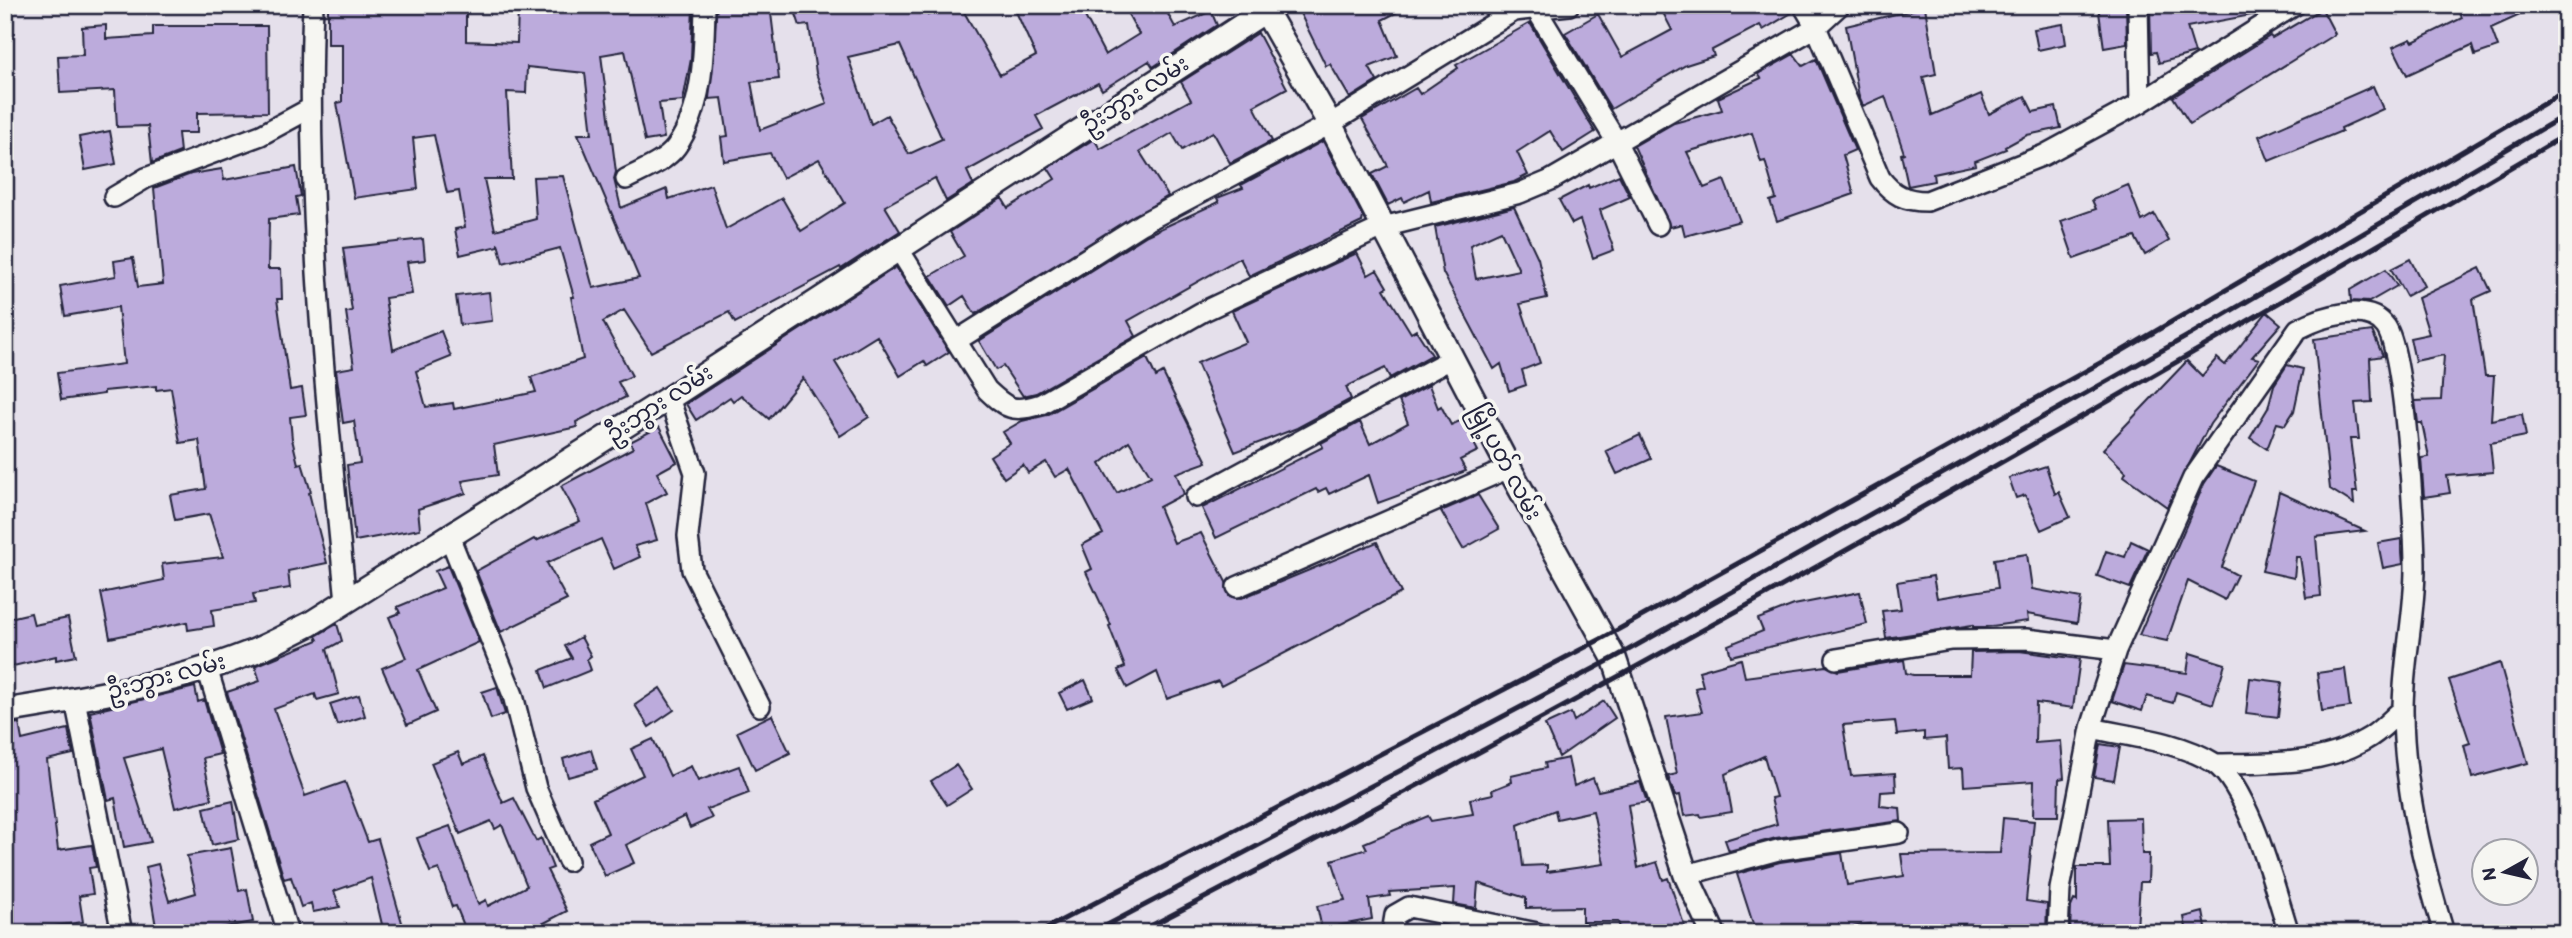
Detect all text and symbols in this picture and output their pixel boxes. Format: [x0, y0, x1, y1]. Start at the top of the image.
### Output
street label: ဦးဘွား လမ်း [1075, 47, 1197, 143]
street label: ဦးဘွား လမ်း [599, 356, 721, 452]
street label: မြို့ပတ် လမ်း [1459, 398, 1550, 527]
street label: ဦးဘွား လမ်း [103, 645, 230, 710]
north arrow [2470, 836, 2540, 906]
text: N [2476, 866, 2501, 882]

